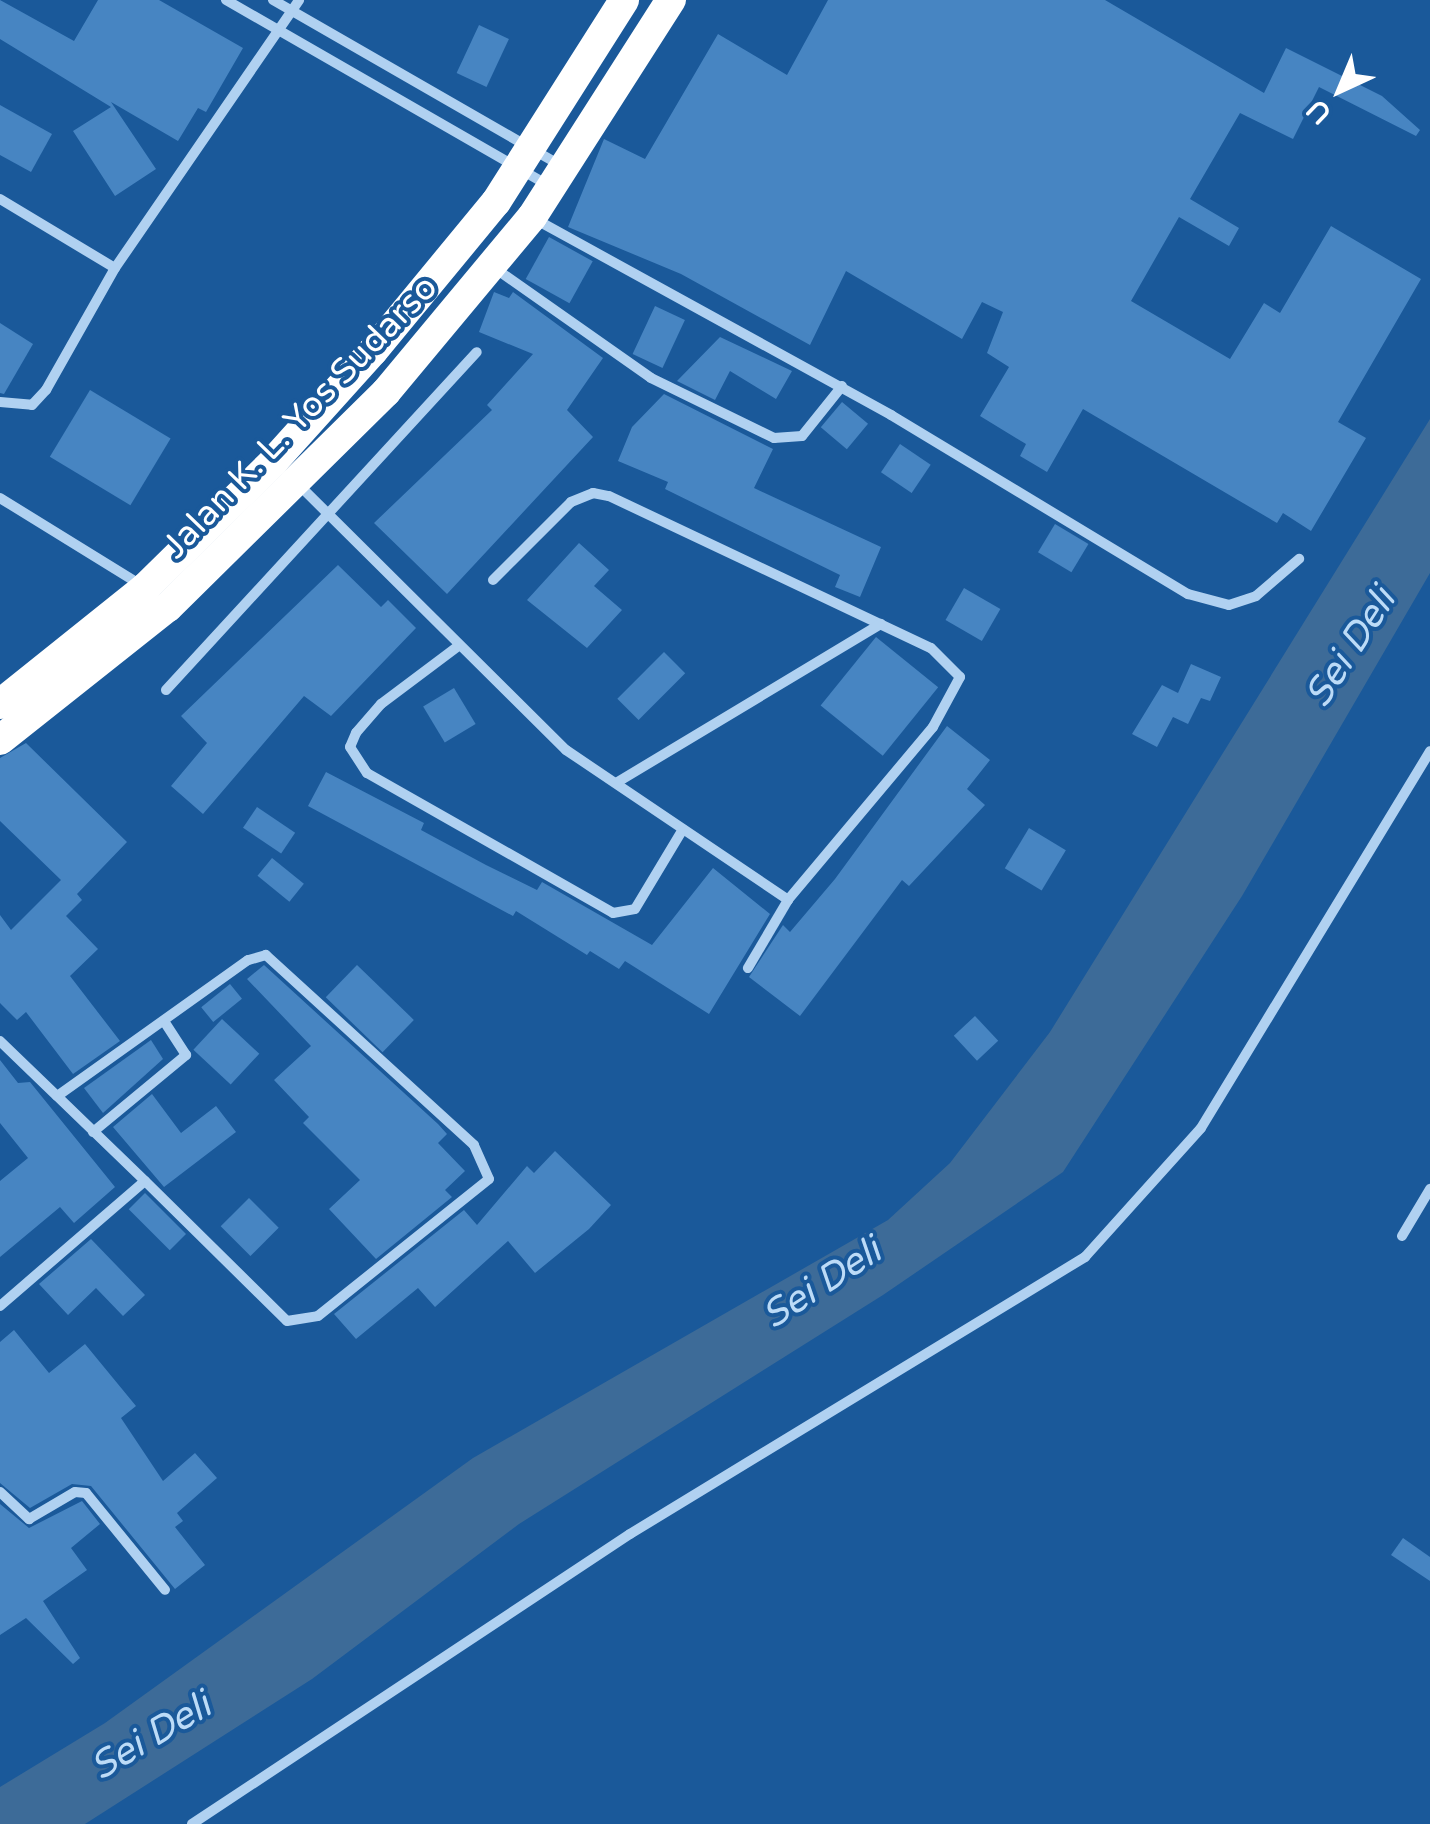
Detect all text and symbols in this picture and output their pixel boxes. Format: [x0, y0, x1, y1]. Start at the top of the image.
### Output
north arrow [1290, 40, 1390, 140]
text: U [1300, 92, 1339, 131]
street label: Jalan K. L. Yos Sudarso [154, 267, 446, 567]
water label: Sei Deli [1296, 580, 1406, 716]
water label: Sei Deli [754, 1229, 890, 1339]
water label: Sei Deli [82, 1683, 220, 1791]

